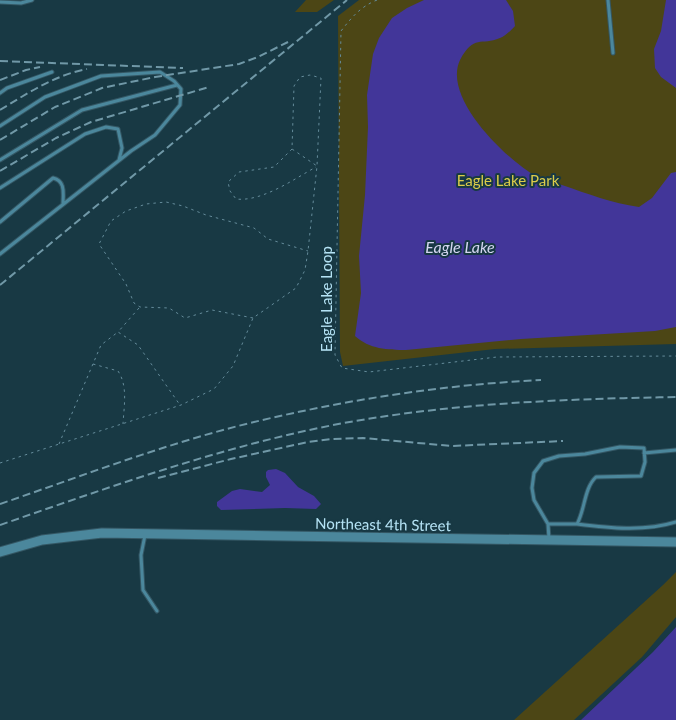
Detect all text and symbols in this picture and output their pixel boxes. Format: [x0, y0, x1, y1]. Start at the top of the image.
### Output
park label: Eagle Lake Park [457, 171, 560, 189]
water label: Eagle Lake [425, 237, 495, 256]
street label: Eagle Lake Loop [317, 246, 335, 352]
street label: Northeast 4th Street [315, 514, 452, 534]

